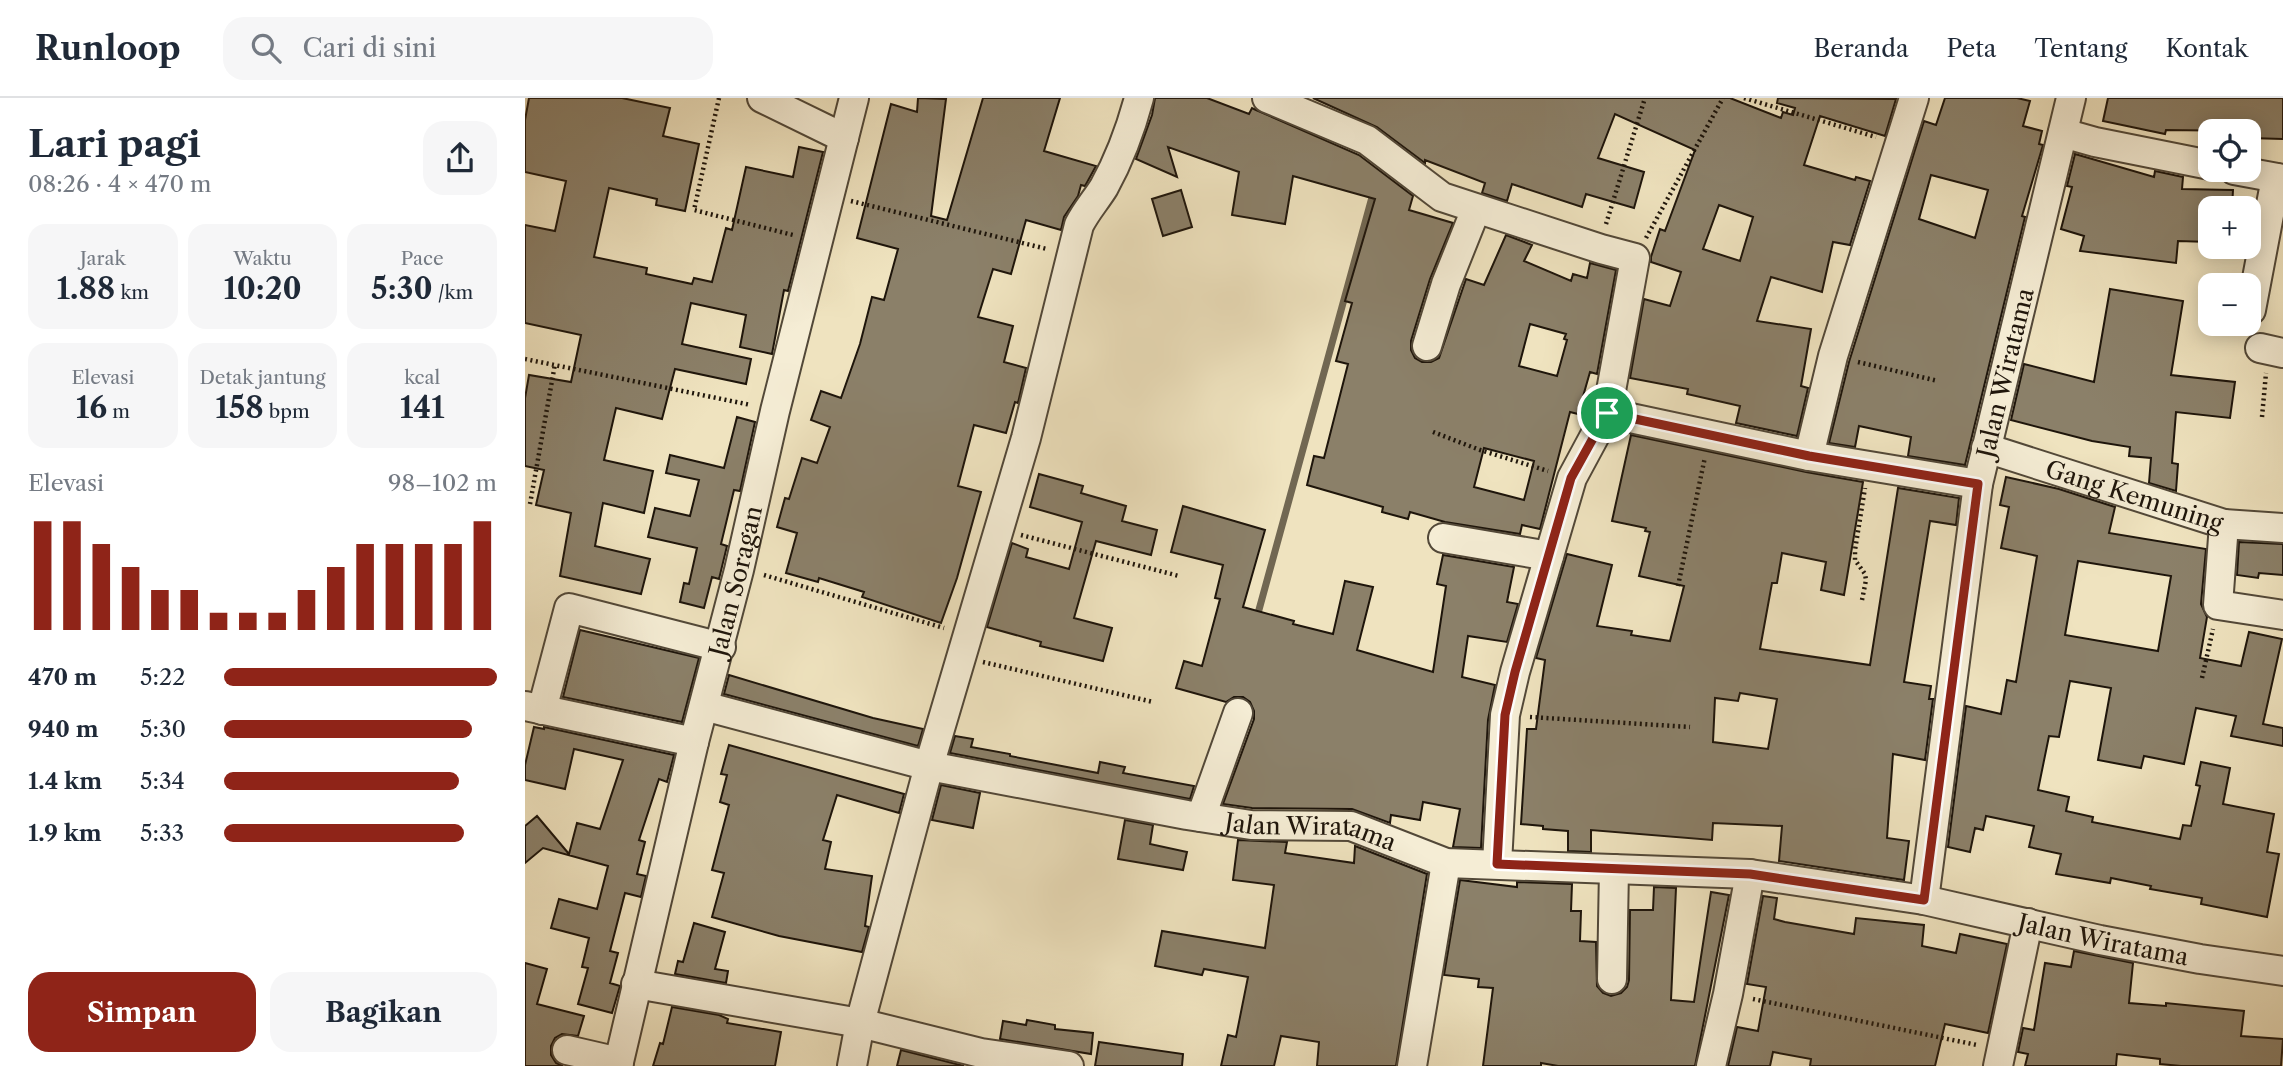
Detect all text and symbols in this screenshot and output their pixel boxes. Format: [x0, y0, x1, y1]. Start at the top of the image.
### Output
search box [223, 17, 713, 80]
text: Runloop [35, 28, 181, 69]
icon: search [247, 29, 285, 67]
text: Cari di sini [303, 32, 436, 64]
text: Beranda [1813, 34, 1909, 63]
text: Peta [1947, 34, 1996, 63]
text: Tentang [2034, 34, 2127, 63]
text: Kontak [2165, 34, 2248, 63]
map controls [2198, 119, 2261, 336]
button: locate [2198, 119, 2261, 182]
text: Lari pagi [28, 120, 201, 167]
button: share [423, 121, 497, 195]
text: 08:26 · 4 × 470 m [28, 170, 212, 198]
button: + [2198, 196, 2261, 259]
text: Jarak [80, 247, 126, 270]
text: Waktu [233, 247, 292, 270]
text: Pace [401, 247, 444, 270]
text: 1.88 [57, 270, 115, 307]
text: 10:20 [223, 270, 302, 307]
text: 5:30 [371, 270, 433, 307]
button: − [2198, 273, 2261, 336]
text: km [115, 281, 149, 304]
text: /km [433, 281, 473, 304]
street label: Jalan Wiratama [1969, 285, 2039, 464]
text: Elevasi [71, 366, 134, 389]
text: Detak jantung [199, 366, 326, 389]
text: kcal [404, 366, 440, 389]
pin [1577, 383, 1637, 443]
text: 16 [76, 389, 107, 426]
text: 158 [215, 389, 264, 426]
text: 141 [400, 389, 445, 426]
icon: arrive [1588, 394, 1626, 432]
text: m [107, 400, 130, 423]
text: bpm [264, 400, 310, 423]
street label: Gang Kemuning [2042, 454, 2227, 537]
text: Elevasi [28, 469, 104, 497]
text: 98–102 m [388, 469, 497, 497]
street label: Jalan Soragan [702, 503, 768, 663]
text: 470 m [28, 663, 97, 691]
text: 5:22 [140, 663, 185, 691]
text: 940 m [28, 715, 99, 743]
text: 5:30 [140, 715, 186, 743]
text: 1.4 km [28, 767, 102, 795]
text: 5:34 [140, 767, 185, 795]
street label: Jalan Wiratama [1219, 806, 1401, 857]
text: 1.9 km [28, 819, 102, 847]
text: 5:33 [140, 819, 184, 847]
street label: Jalan Wiratama [2011, 906, 2191, 971]
button: Simpan [28, 972, 256, 1052]
button: Bagikan [270, 972, 497, 1052]

